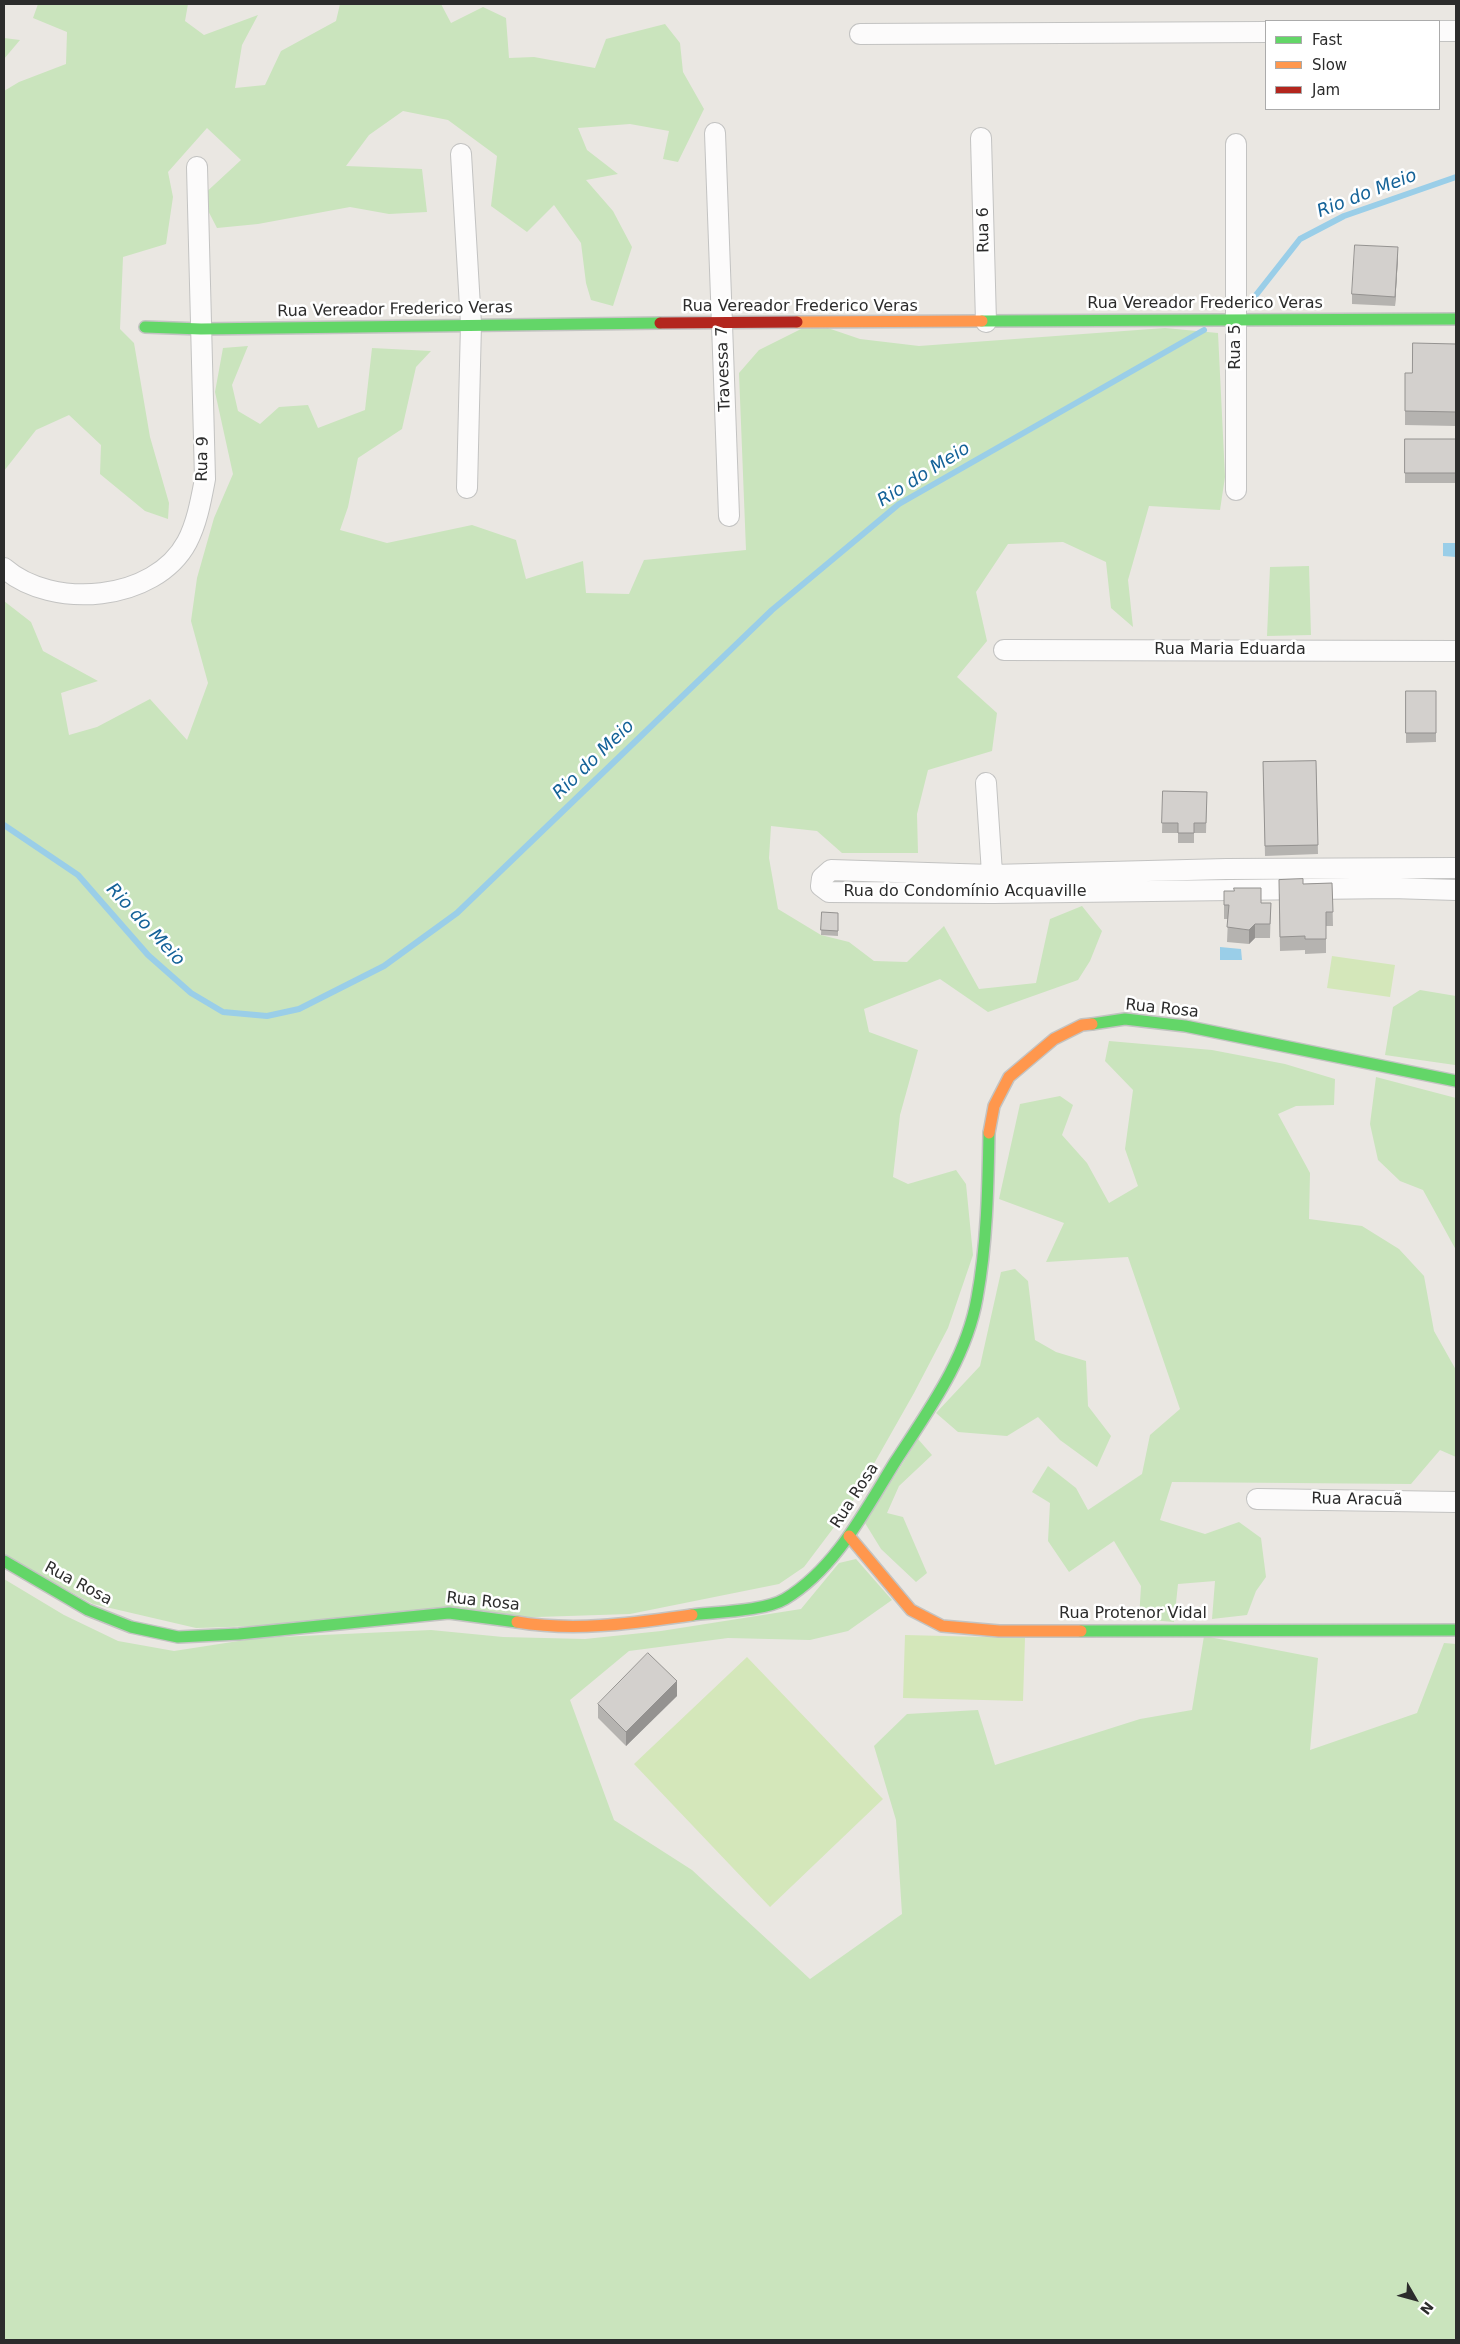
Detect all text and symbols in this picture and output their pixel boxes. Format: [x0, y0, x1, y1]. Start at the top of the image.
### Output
legend [1265, 20, 1440, 110]
text: Fast [1312, 31, 1342, 49]
text: Slow [1312, 56, 1347, 74]
text: Jam [1312, 81, 1340, 99]
water label: Rio do Meio [1314, 165, 1420, 223]
street label: Rua 6 [974, 207, 994, 253]
street label: Rua Vereador Frederico Veras [1087, 294, 1323, 314]
street label: Rua Vereador Frederico Veras [682, 297, 918, 317]
street label: Rua Vereador Frederico Veras [277, 298, 513, 322]
street label: Rua 5 [1226, 324, 1246, 370]
street label: Travessa 7 [713, 326, 735, 412]
street label: Rua 9 [193, 436, 213, 482]
water label: Rio do Meio [874, 438, 974, 512]
street label: Rua Maria Eduarda [1154, 640, 1306, 660]
water label: Rio do Meio [549, 716, 639, 804]
water label: Rio do Meio [101, 879, 189, 971]
street label: Rua do Condomínio Acquaville [843, 882, 1087, 902]
street label: Rua Rosa [1124, 996, 1200, 1022]
street label: Rua Rosa [827, 1460, 883, 1532]
street label: Rua Aracuã [1311, 1490, 1403, 1510]
street label: Rua Rosa [41, 1558, 115, 1610]
street label: Rua Rosa [445, 1589, 521, 1615]
street label: Rua Protenor Vidal [1059, 1604, 1207, 1624]
north arrow [1390, 2274, 1440, 2324]
text: N [1417, 2299, 1437, 2318]

